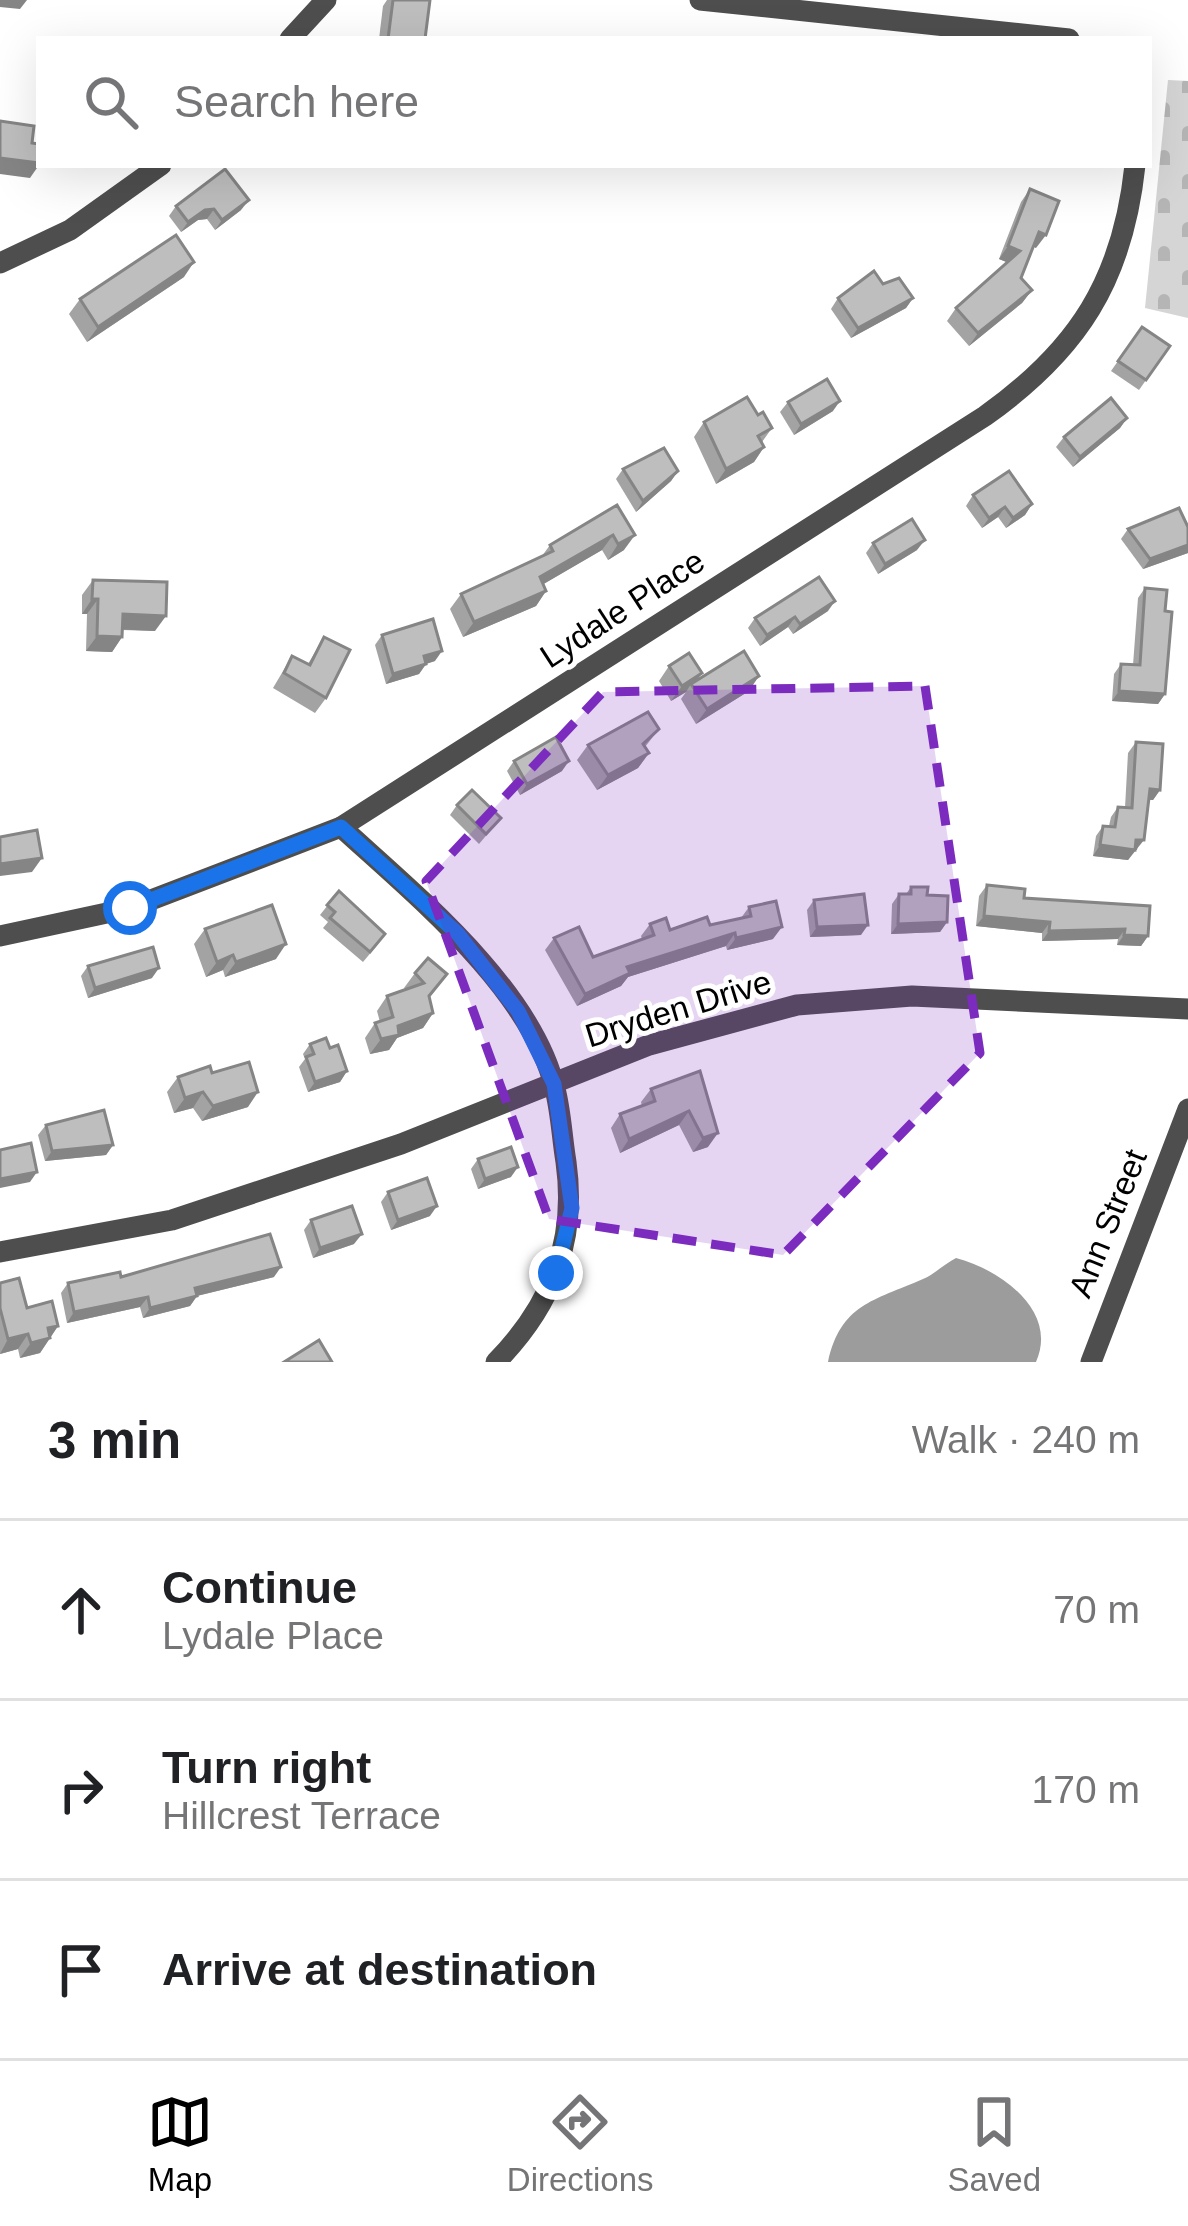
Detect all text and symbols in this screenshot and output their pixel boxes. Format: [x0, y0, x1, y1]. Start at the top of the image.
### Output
search box [36, 36, 1152, 168]
icon: search [78, 69, 144, 135]
text: Search here [174, 76, 419, 127]
street label: Lydale Place [533, 542, 711, 675]
route start [103, 881, 157, 935]
street label: Dryden Drive [581, 963, 776, 1054]
street label: Ann Street [1061, 1144, 1154, 1302]
route end [529, 1246, 583, 1300]
text: 3 min [48, 1412, 181, 1469]
text: Walk · 240 m [912, 1418, 1140, 1461]
text: Continue [162, 1562, 357, 1613]
icon: ahead [48, 1577, 114, 1643]
text: 70 m [1053, 1588, 1140, 1631]
text: Lydale Place [162, 1614, 384, 1657]
text: Turn right [162, 1742, 371, 1793]
icon: right [48, 1757, 114, 1823]
text: 170 m [1032, 1768, 1140, 1811]
text: Hillcrest Terrace [162, 1794, 441, 1837]
icon: arrive [48, 1937, 114, 2003]
text: Arrive at destination [162, 1944, 597, 1995]
tab: Map [147, 2089, 213, 2199]
tab: Directions [507, 2089, 654, 2199]
tab: Saved [947, 2089, 1041, 2199]

